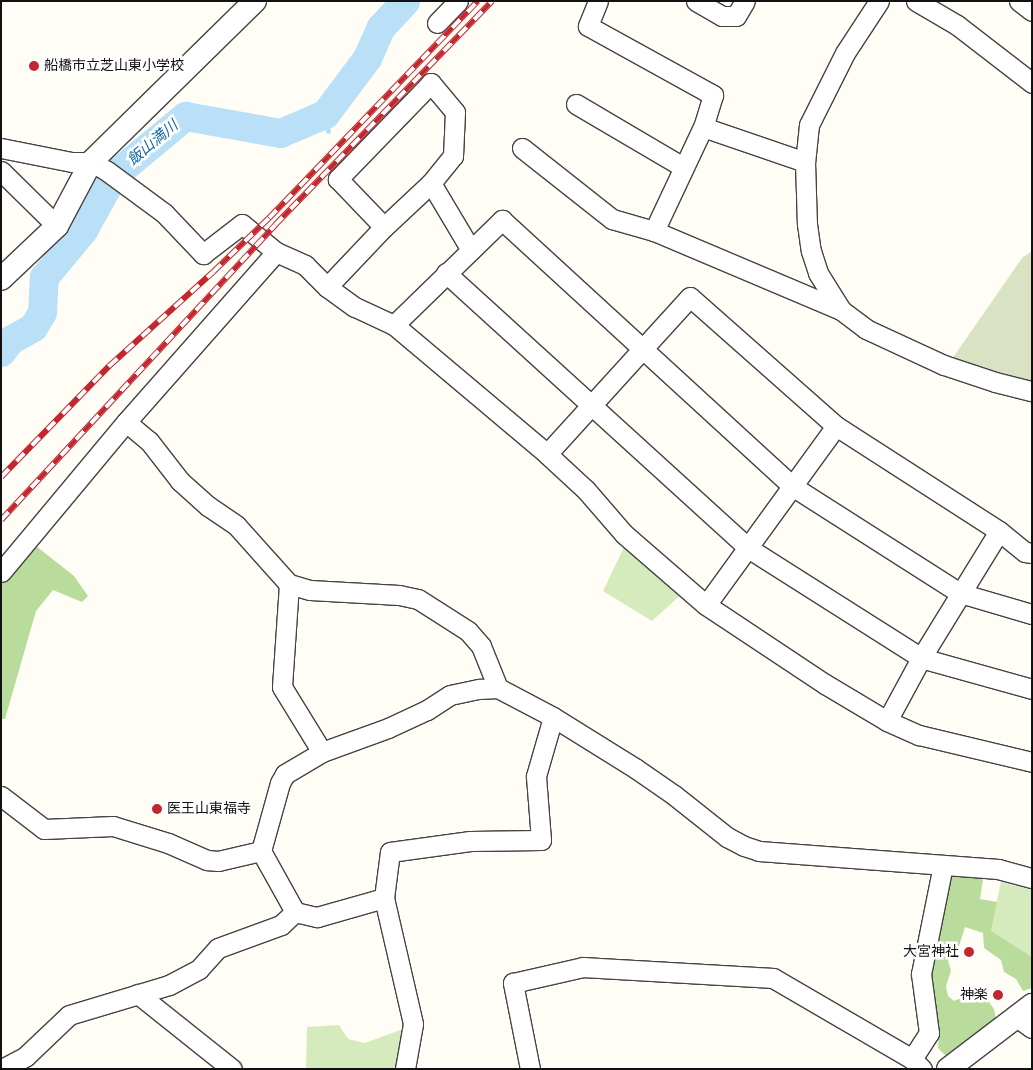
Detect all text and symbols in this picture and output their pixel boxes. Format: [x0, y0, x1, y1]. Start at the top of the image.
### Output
place label: 船橋市立芝山東小学校 [44, 58, 184, 74]
marker: 船橋市立芝山東小学校 [28, 60, 40, 72]
water label: 飯山満川 [124, 117, 182, 169]
place label: 医王山東福寺 [167, 801, 251, 817]
marker: 医王山東福寺 [151, 803, 163, 815]
place label: 大宮神社 [903, 944, 959, 960]
marker: 大宮神社 [963, 946, 975, 958]
place label: 神楽 [960, 987, 988, 1003]
marker: 神楽 [992, 989, 1004, 1001]

